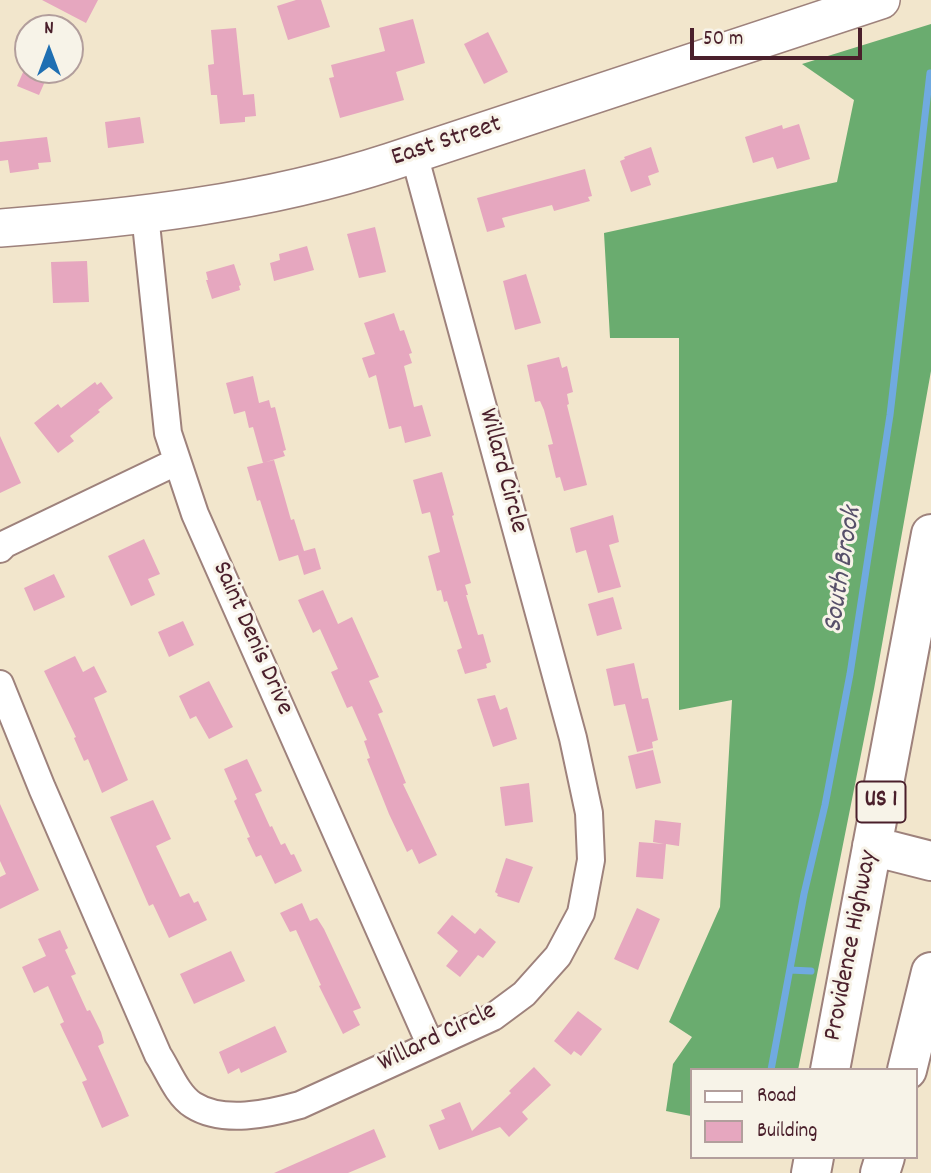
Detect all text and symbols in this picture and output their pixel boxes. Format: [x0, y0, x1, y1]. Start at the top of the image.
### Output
north arrow [14, 14, 84, 84]
scale bar [693, 14, 864, 58]
text: N [44, 16, 54, 43]
text: 50 m [703, 25, 743, 55]
street label: East Street [388, 111, 506, 175]
street label: Willard Circle [469, 405, 533, 537]
water label: South Brook [819, 505, 871, 635]
street label: Saint Denis Drive [203, 557, 299, 721]
road number: US 1 [856, 782, 906, 822]
street label: Providence Highway [819, 848, 887, 1044]
street label: Willard Circle [374, 997, 502, 1081]
legend [690, 1068, 917, 1159]
text: Road [757, 1082, 796, 1112]
text: Building [757, 1117, 817, 1147]

